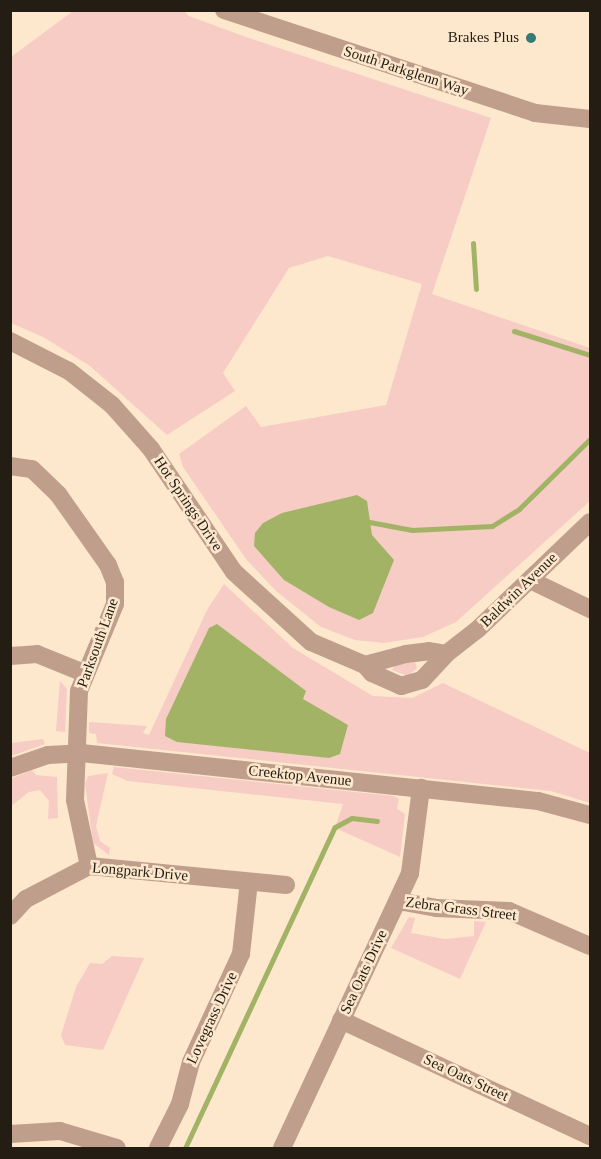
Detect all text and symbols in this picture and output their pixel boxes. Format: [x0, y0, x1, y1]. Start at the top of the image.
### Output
place label: Brakes Plus [448, 29, 519, 47]
marker: Brakes Plus [524, 31, 538, 45]
street label: South Parkglenn Way [341, 42, 471, 100]
street label: Hot Springs Drive [150, 453, 226, 555]
street label: Baldwin Avenue [477, 549, 561, 631]
street label: Parksouth Lane [74, 596, 122, 690]
street label: Creektop Avenue [247, 762, 353, 790]
street label: Longpark Drive [91, 859, 189, 885]
street label: Zebra Grass Street [405, 893, 517, 925]
street label: Sea Oats Drive [337, 927, 391, 1017]
street label: Lovegrass Drive [183, 969, 241, 1067]
street label: Sea Oats Street [421, 1050, 511, 1106]

